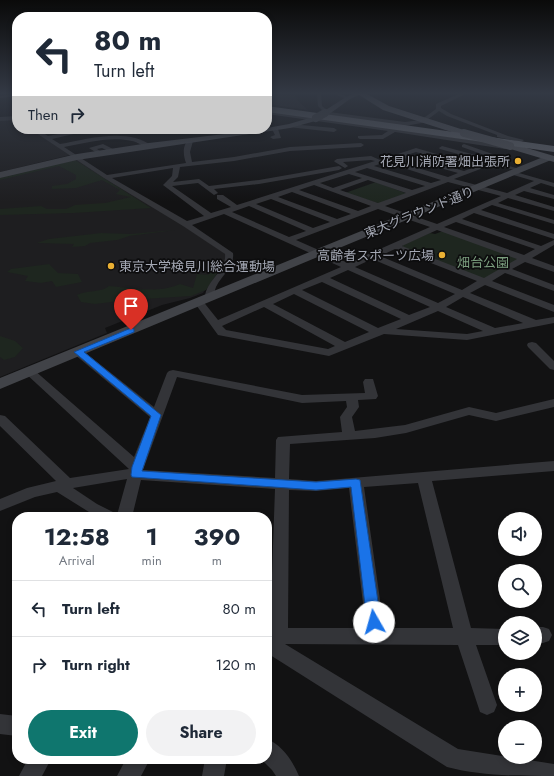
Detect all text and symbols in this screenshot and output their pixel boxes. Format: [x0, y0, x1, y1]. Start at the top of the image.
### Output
text: 80 m [94, 20, 161, 61]
icon: left [28, 28, 80, 80]
text: Turn left [94, 58, 154, 84]
text: Then [28, 104, 58, 126]
icon: right [66, 104, 88, 126]
place label: 花見川消防署畑出張所 [380, 152, 510, 171]
marker: 花見川消防署畑出張所 [513, 156, 523, 166]
street label: 東大グラウンド通り [361, 182, 477, 243]
place label: 高齢者スポーツ広場 [317, 246, 434, 265]
marker: 高齢者スポーツ広場 [437, 250, 447, 260]
park label: 畑台公園 [457, 253, 509, 272]
place label: 東京大学検見川総合運動場 [119, 257, 275, 276]
marker: 東京大学検見川総合運動場 [106, 261, 116, 271]
pin [114, 289, 148, 330]
icon: arrive [120, 295, 142, 317]
map controls [498, 512, 542, 764]
button: sound [498, 512, 542, 556]
text: 12:58 [44, 519, 110, 554]
text: 1 [146, 519, 158, 554]
text: 390 [194, 519, 240, 554]
text: Arrival [59, 551, 95, 570]
text: min [142, 551, 162, 570]
text: m [212, 551, 222, 570]
button: search [498, 564, 542, 608]
icon: left [28, 598, 50, 620]
text: Turn left [62, 598, 120, 620]
text: 80 m [223, 598, 256, 620]
position arrow [353, 601, 395, 643]
button: layers [498, 616, 542, 660]
icon: right [28, 654, 50, 676]
text: Turn right [62, 654, 130, 676]
text: 120 m [216, 654, 256, 676]
button: + [498, 668, 542, 712]
button: Exit [28, 710, 138, 756]
button: Share [146, 710, 256, 756]
button: − [498, 720, 542, 764]

